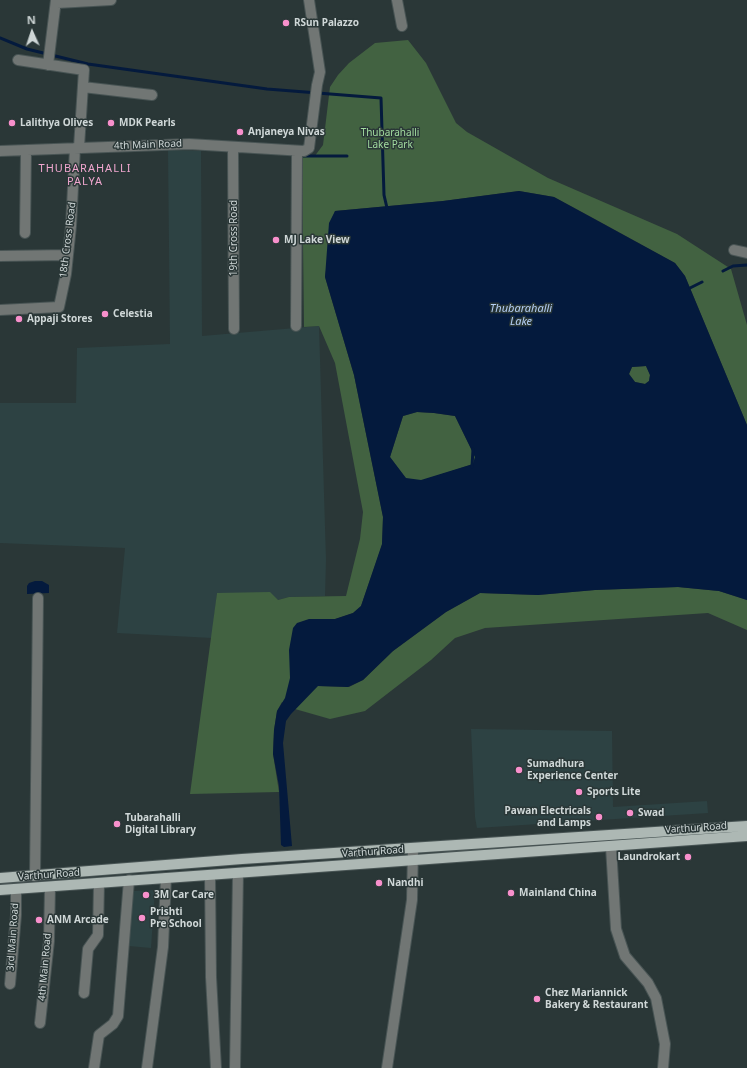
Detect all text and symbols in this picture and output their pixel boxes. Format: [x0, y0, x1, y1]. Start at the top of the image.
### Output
north arrow [12, 12, 52, 52]
text: N [26, 12, 36, 27]
place label: RSun Palazzo [294, 17, 359, 29]
marker: RSun Palazzo [281, 18, 291, 28]
place label: Lalithya Olives [20, 117, 93, 129]
place label: MDK Pearls [119, 117, 176, 129]
marker: Lalithya Olives [7, 118, 17, 128]
marker: MDK Pearls [106, 118, 116, 128]
place label: Anjaneya Nivas [248, 126, 325, 138]
marker: Anjaneya Nivas [235, 127, 245, 137]
park label: Thubarahalli Lake Park [361, 127, 419, 150]
street label: 4th Main Road [114, 138, 182, 152]
district label: THUBARAHALLI PALYA [39, 162, 131, 188]
street label: 19th Cross Road [228, 200, 240, 276]
street label: 18th Cross Road [57, 201, 79, 279]
place label: MJ Lake View [284, 234, 350, 246]
marker: MJ Lake View [271, 235, 281, 245]
water label: Thubarahalli Lake [490, 302, 552, 328]
place label: Celestia [113, 308, 153, 320]
marker: Celestia [100, 309, 110, 319]
place label: Appaji Stores [27, 313, 92, 325]
marker: Appaji Stores [14, 314, 24, 324]
place label: Sumadhura Experience Center [527, 758, 618, 782]
marker: Sumadhura Experience Center [514, 765, 524, 775]
place label: Sports Lite [587, 786, 640, 798]
marker: Sports Lite [574, 787, 584, 797]
place label: Pawan Electricals and Lamps [504, 805, 591, 828]
place label: Swad [638, 807, 664, 819]
marker: Swad [625, 808, 635, 818]
place label: Tubarahalli Digital Library [125, 812, 196, 836]
marker: Pawan Electricals and Lamps [594, 812, 604, 822]
marker: Tubarahalli Digital Library [112, 819, 122, 829]
street label: Varthur Road [665, 820, 727, 836]
street label: Varthur Road [342, 844, 404, 860]
place label: Laundrokart [618, 851, 680, 863]
marker: Laundrokart [683, 852, 693, 862]
street label: Varthur Road [18, 867, 80, 883]
place label: Nandhi [387, 877, 423, 889]
marker: Nandhi [374, 878, 384, 888]
place label: Mainland China [519, 887, 597, 899]
marker: Mainland China [506, 888, 516, 898]
place label: 3M Car Care [154, 889, 214, 901]
marker: 3M Car Care [141, 890, 151, 900]
street label: 3rd Main Road [5, 902, 21, 972]
place label: Prishti Pre School [150, 906, 202, 930]
marker: Prishti Pre School [137, 913, 147, 923]
place label: ANM Arcade [47, 914, 109, 926]
marker: ANM Arcade [34, 915, 44, 925]
street label: 4th Main Road [36, 933, 54, 1001]
place label: Chez Mariannick Bakery & Restaurant [545, 987, 648, 1010]
marker: Chez Mariannick Bakery & Restaurant [532, 994, 542, 1004]

